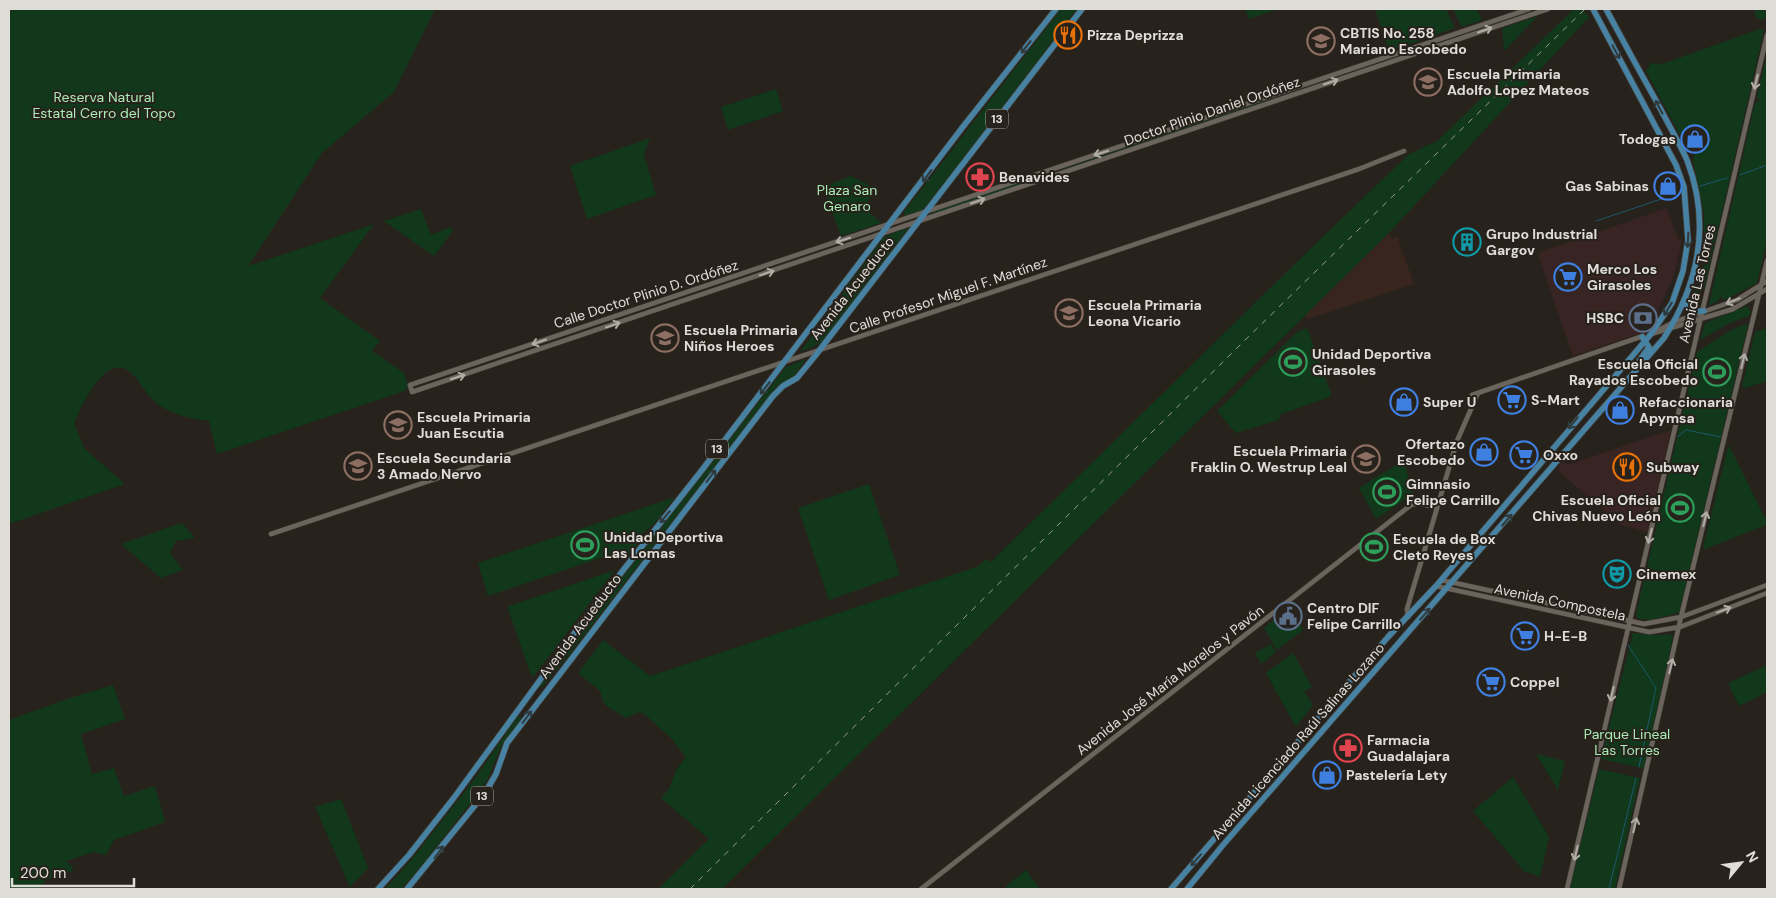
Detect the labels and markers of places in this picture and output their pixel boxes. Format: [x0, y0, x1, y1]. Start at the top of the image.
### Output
restaurant icon: Pizza Deprizza [1053, 20, 1083, 50]
place label: CBTIS No. 258 Mariano Escobedo [1340, 24, 1467, 58]
place label: Pizza Deprizza [1087, 26, 1184, 44]
school or university icon: CBTIS No. 258 Mariano Escobedo [1306, 26, 1336, 56]
place label: Escuela Primaria Adolfo Lopez Mateos [1447, 65, 1589, 99]
school or university icon: Escuela Primaria Adolfo Lopez Mateos [1413, 67, 1443, 97]
shop icon: Todogas [1680, 124, 1710, 154]
place label: Todogas [1619, 130, 1676, 148]
pharmacy icon: Benavides [965, 162, 995, 192]
place label: Benavides [999, 168, 1070, 186]
shop icon: Gas Sabinas [1653, 171, 1683, 201]
place label: Gas Sabinas [1565, 177, 1649, 195]
place label: Grupo Industrial Gargov [1486, 225, 1597, 259]
building icon: Grupo Industrial Gargov [1452, 227, 1482, 257]
place label: Merco Los Girasoles [1587, 260, 1657, 294]
supermarket icon: Merco Los Girasoles [1553, 262, 1583, 292]
place label: Escuela Primaria Leona Vicario [1088, 296, 1202, 330]
school or university icon: Escuela Primaria Leona Vicario [1054, 298, 1084, 328]
bank icon: HSBC [1628, 303, 1658, 333]
place label: HSBC [1586, 309, 1624, 327]
place label: Escuela Primaria Niños Heroes [684, 321, 798, 355]
school or university icon: Escuela Primaria Niños Heroes [650, 323, 680, 353]
place label: Unidad Deportiva Girasoles [1312, 345, 1431, 379]
sports icon: Unidad Deportiva Girasoles [1278, 347, 1308, 377]
place label: Escuela Oficial Rayados Escobedo [1569, 355, 1698, 389]
sports icon: Escuela Oficial Rayados Escobedo [1702, 357, 1732, 387]
supermarket icon: S-Mart [1497, 385, 1527, 415]
shop icon: Super U [1389, 387, 1419, 417]
place label: S-Mart [1531, 391, 1580, 409]
place label: Super U [1423, 393, 1476, 411]
place label: Refaccionaria Apymsa [1639, 393, 1733, 427]
shop icon: Refaccionaria Apymsa [1605, 395, 1635, 425]
place label: Escuela Primaria Juan Escutia [417, 408, 531, 442]
school or university icon: Escuela Primaria Juan Escutia [383, 410, 413, 440]
place label: Ofertazo Escobedo [1397, 435, 1465, 469]
shop icon: Ofertazo Escobedo [1469, 437, 1499, 467]
supermarket icon: Oxxo [1509, 440, 1539, 470]
place label: Escuela Primaria Fraklin O. Westrup Leal [1190, 442, 1347, 476]
school or university icon: Escuela Primaria Fraklin O. Westrup Leal [1351, 444, 1381, 474]
place label: Oxxo [1543, 446, 1578, 464]
place label: Escuela Secundaria 3 Amado Nervo [377, 449, 511, 483]
school or university icon: Escuela Secundaria 3 Amado Nervo [343, 451, 373, 481]
restaurant icon: Subway [1612, 452, 1642, 482]
place label: Subway [1646, 458, 1700, 476]
place label: Gimnasio Felipe Carrillo [1406, 475, 1500, 509]
sports icon: Gimnasio Felipe Carrillo [1372, 477, 1402, 507]
place label: Escuela Oficial Chivas Nuevo León [1532, 491, 1661, 525]
sports icon: Escuela Oficial Chivas Nuevo León [1665, 493, 1695, 523]
place label: Unidad Deportiva Las Lomas [604, 528, 723, 562]
sports icon: Unidad Deportiva Las Lomas [570, 530, 600, 560]
place label: Escuela de Box Cleto Reyes [1393, 530, 1495, 564]
sports icon: Escuela de Box Cleto Reyes [1359, 532, 1389, 562]
theatre icon: Cinemex [1602, 559, 1632, 589]
place label: Cinemex [1636, 565, 1696, 583]
place label: Centro DIF Felipe Carrillo [1307, 599, 1401, 633]
public building icon: Centro DIF Felipe Carrillo [1273, 601, 1303, 631]
supermarket icon: H-E-B [1510, 621, 1540, 651]
place label: H-E-B [1544, 627, 1587, 645]
supermarket icon: Coppel [1476, 667, 1506, 697]
place label: Coppel [1510, 673, 1559, 691]
place label: Farmacia Guadalajara [1367, 731, 1450, 765]
pharmacy icon: Farmacia Guadalajara [1333, 733, 1363, 763]
shop icon: Pastelería Lety [1312, 760, 1342, 790]
place label: Pastelería Lety [1346, 766, 1448, 784]

